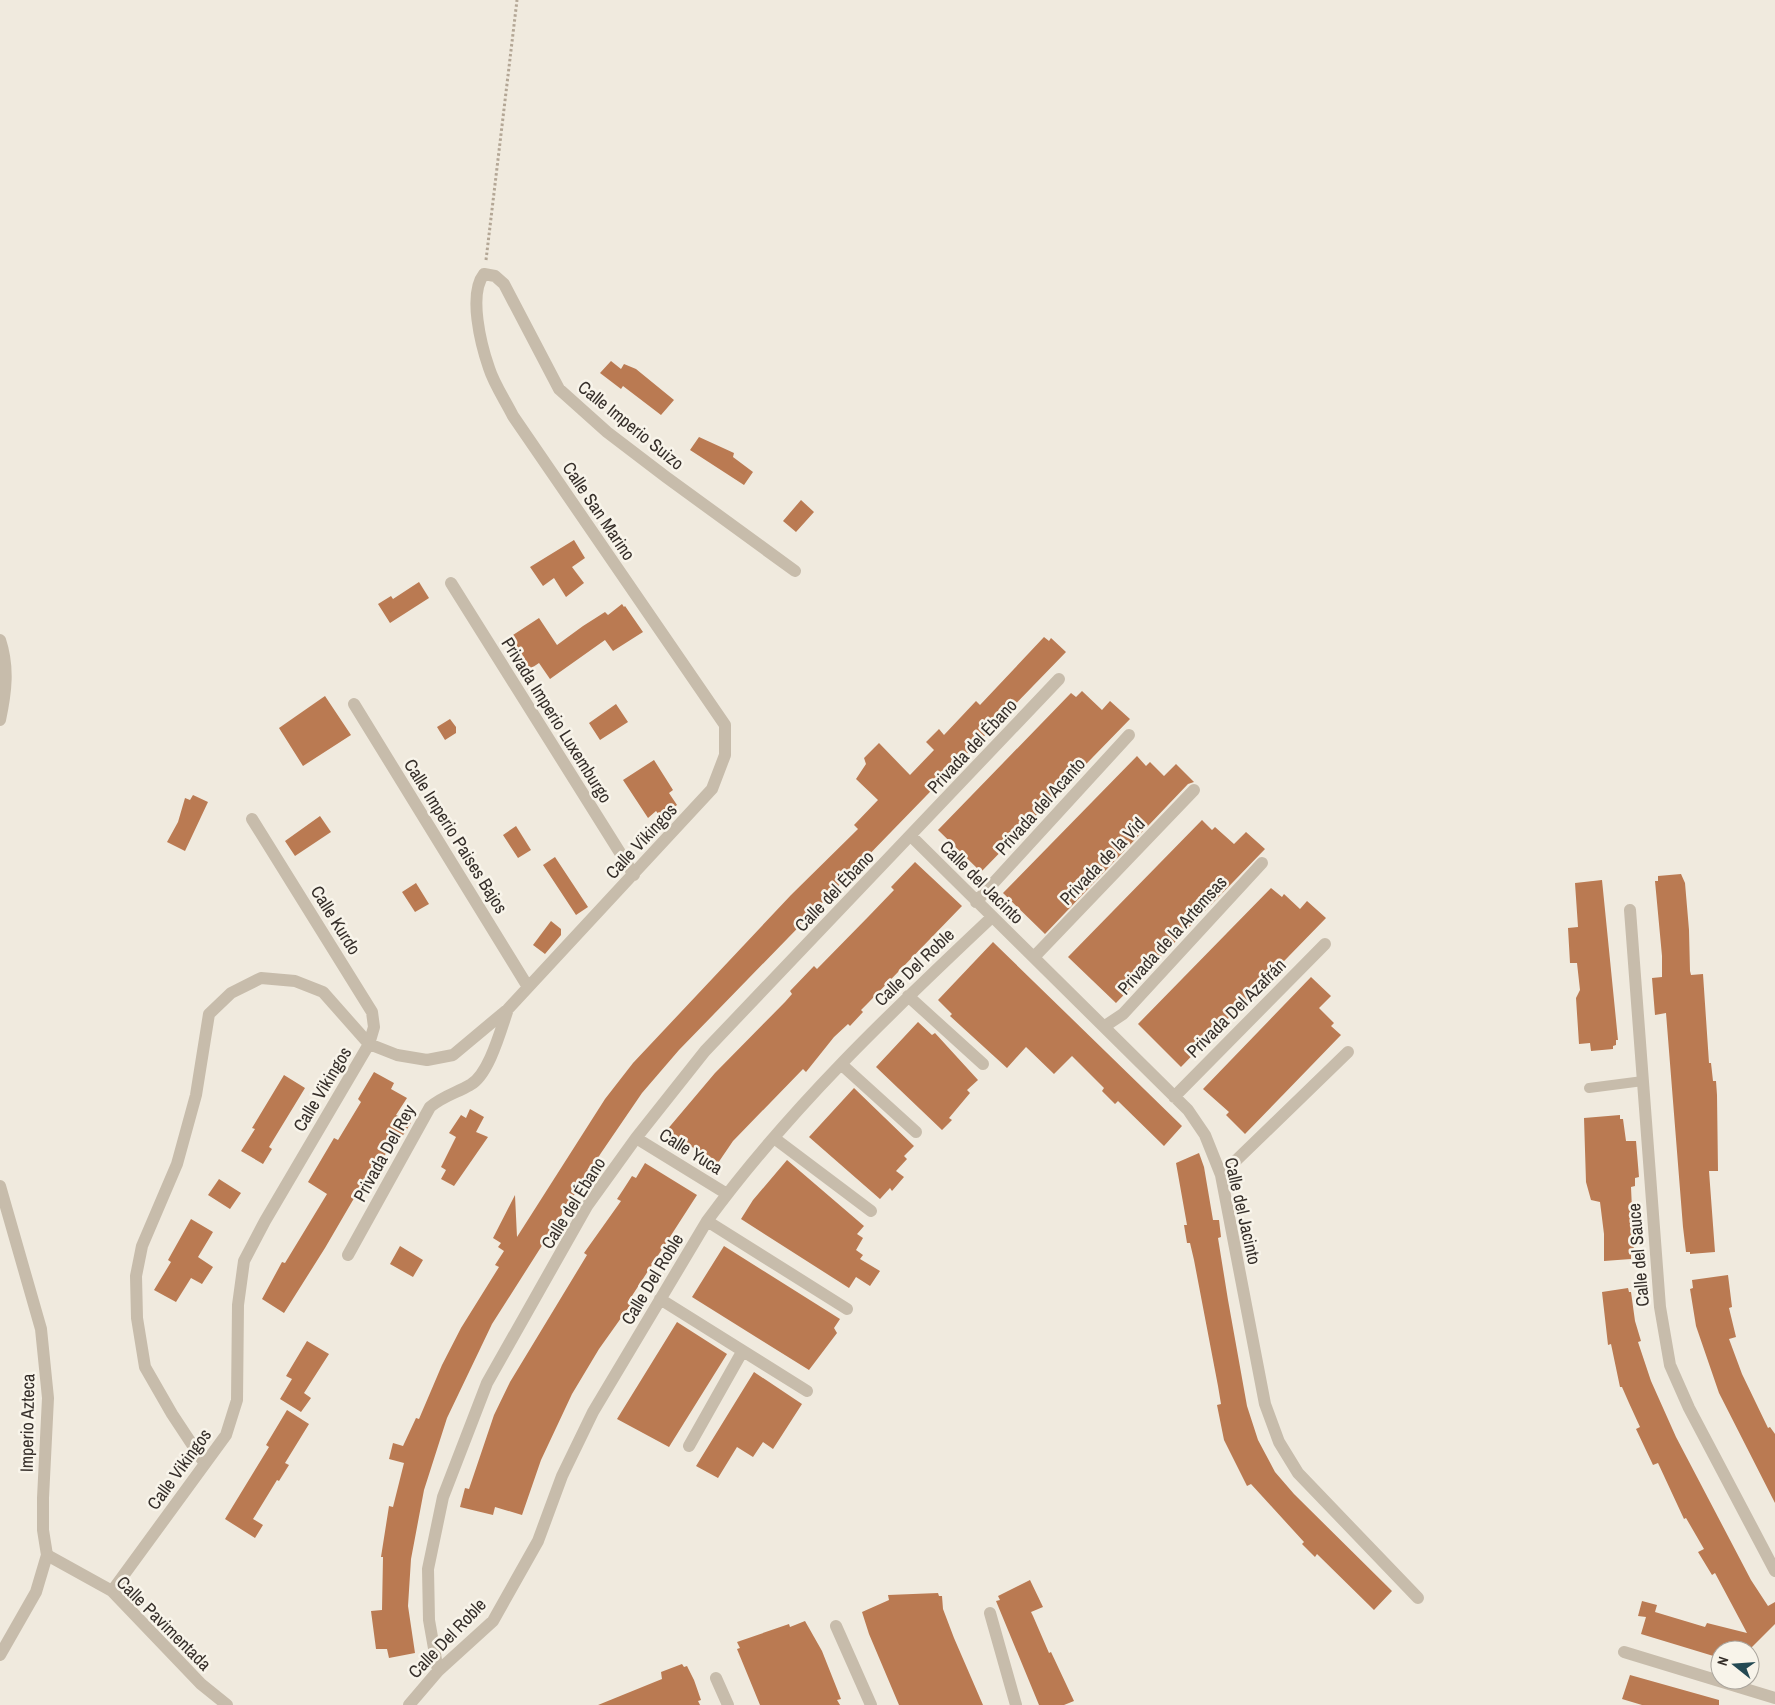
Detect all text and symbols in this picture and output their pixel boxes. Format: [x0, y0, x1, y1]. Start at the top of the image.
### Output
street label: Calle Imperio Suizo [573, 374, 689, 476]
street label: Calle San Marino [557, 457, 641, 565]
street label: Privada Imperio Luxemburgo [496, 632, 618, 808]
street label: Privada del Ébano [921, 693, 1023, 799]
street label: Privada del Acanto [989, 752, 1091, 860]
street label: Calle Imperio Paises Bajos [398, 754, 514, 918]
street label: Calle Vikingos [599, 798, 683, 884]
street label: Privada de la Vid [1054, 812, 1150, 910]
street label: Calle del Jacinto [935, 835, 1029, 929]
street label: Calle del Ébano [789, 845, 879, 937]
street label: Privada de la Artemsas [1112, 870, 1232, 1000]
street label: Calle Kurdo [305, 881, 367, 959]
street label: Calle Del Roble [868, 922, 960, 1012]
street label: Privada Del Azafrán [1181, 953, 1291, 1063]
street label: Calle Vikingos [287, 1042, 357, 1136]
street label: Privada Del Rey [347, 1099, 421, 1206]
street label: Calle Yuca [655, 1122, 727, 1180]
street label: Calle del Ébano [535, 1152, 611, 1254]
street label: Calle del Jacinto [1219, 1155, 1267, 1267]
street label: Calle del Sauce [1621, 1202, 1655, 1308]
street label: Calle Del Roble [615, 1229, 689, 1329]
street label: Imperio Azteca [14, 1374, 40, 1472]
street label: Calle Vikingos [141, 1423, 217, 1515]
street label: Calle Pavimentada [111, 1570, 217, 1676]
street label: Calle Del Roble [402, 1592, 492, 1684]
north arrow [1710, 1640, 1760, 1690]
text: N [1713, 1655, 1732, 1668]

